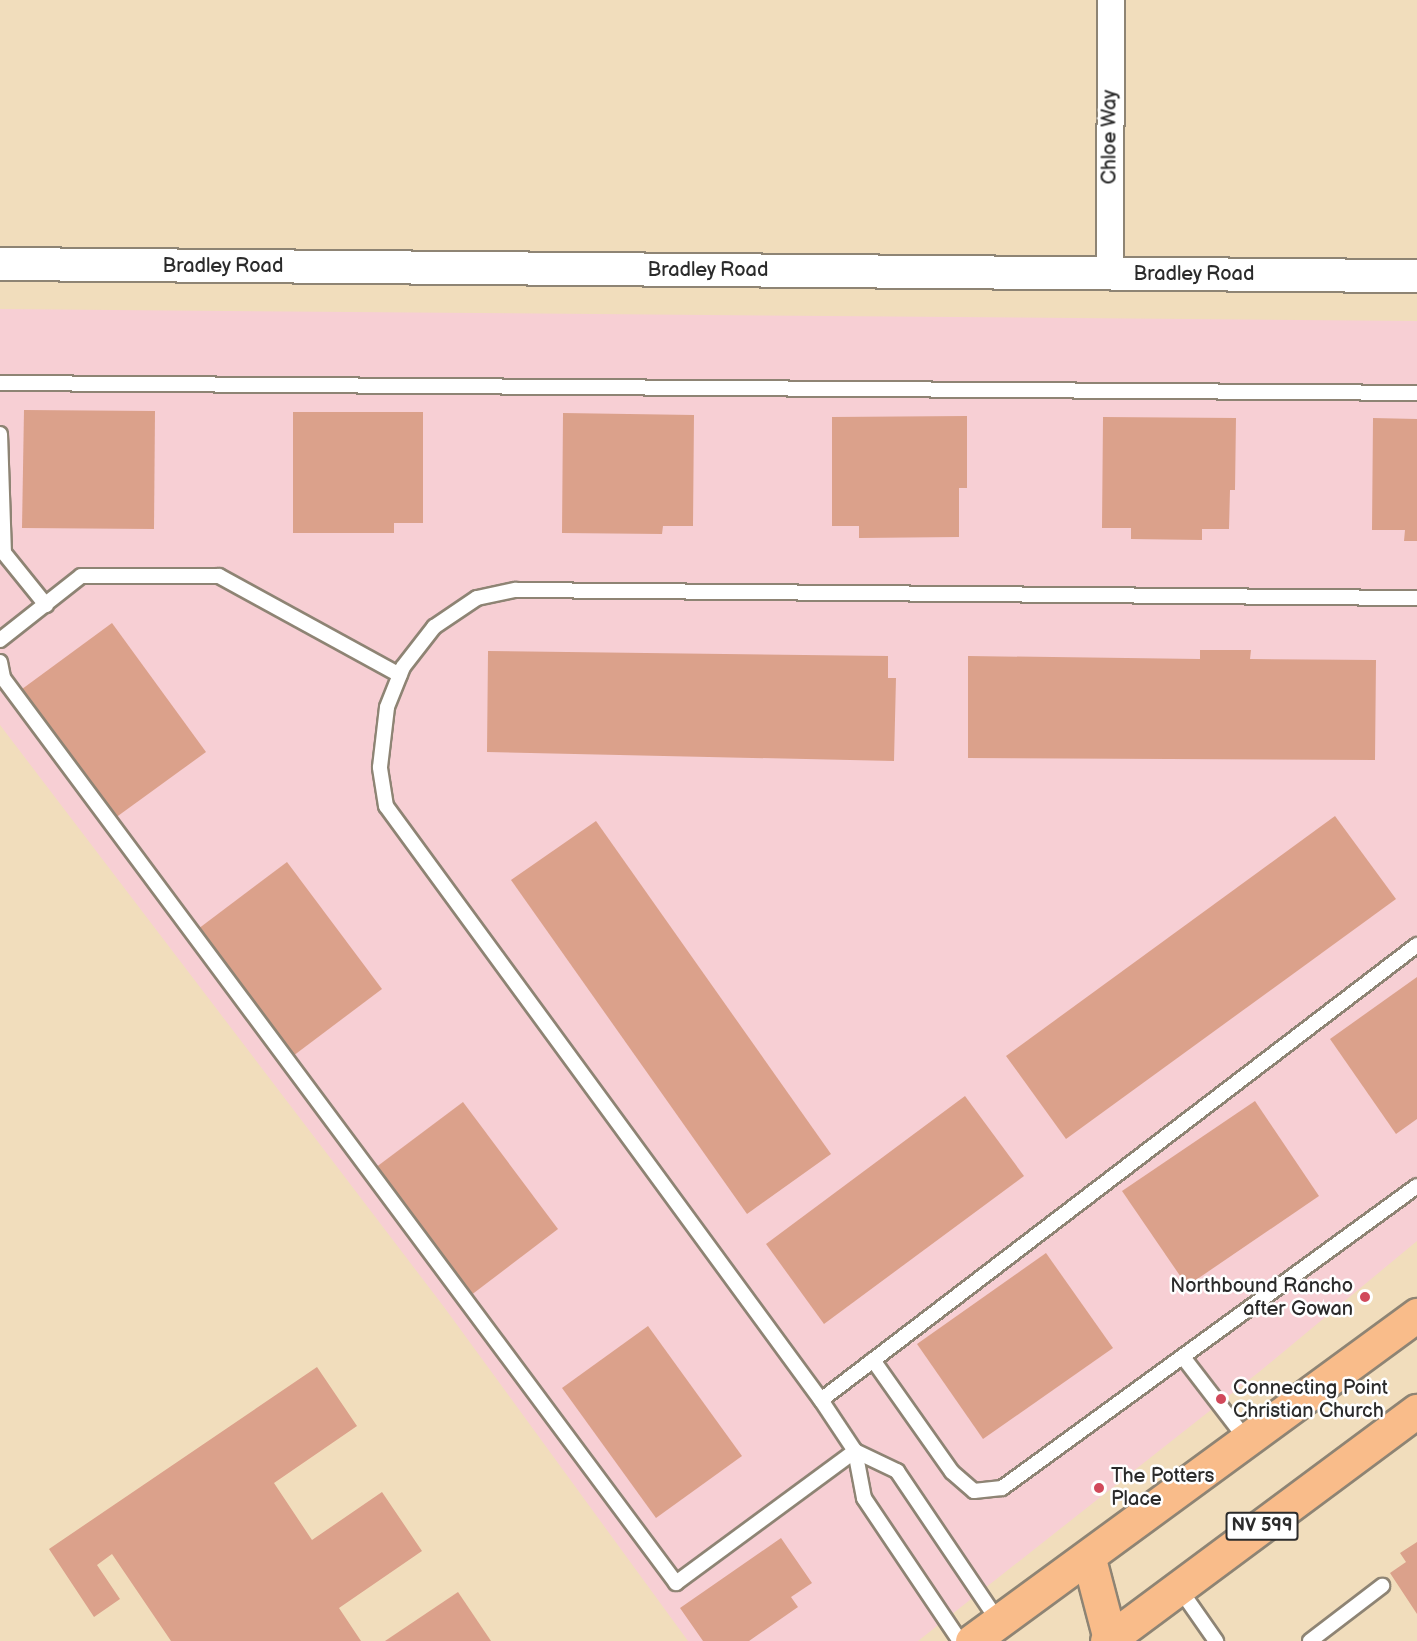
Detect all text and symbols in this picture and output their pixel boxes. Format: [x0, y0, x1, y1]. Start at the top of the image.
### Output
street label: Chloe Way [1098, 89, 1122, 185]
street label: Bradley Road [162, 254, 284, 278]
street label: Bradley Road [647, 258, 769, 282]
street label: Bradley Road [1133, 262, 1255, 286]
place label: Northbound Rancho after Gowan [1170, 1274, 1353, 1321]
marker: Northbound Rancho after Gowan [1358, 1290, 1372, 1304]
place label: Connecting Point Christian Church [1233, 1376, 1388, 1423]
marker: Connecting Point Christian Church [1214, 1392, 1228, 1406]
place label: The Potters Place [1111, 1464, 1214, 1511]
marker: The Potters Place [1092, 1481, 1106, 1495]
road number: NV 599 [1224, 1511, 1300, 1541]

